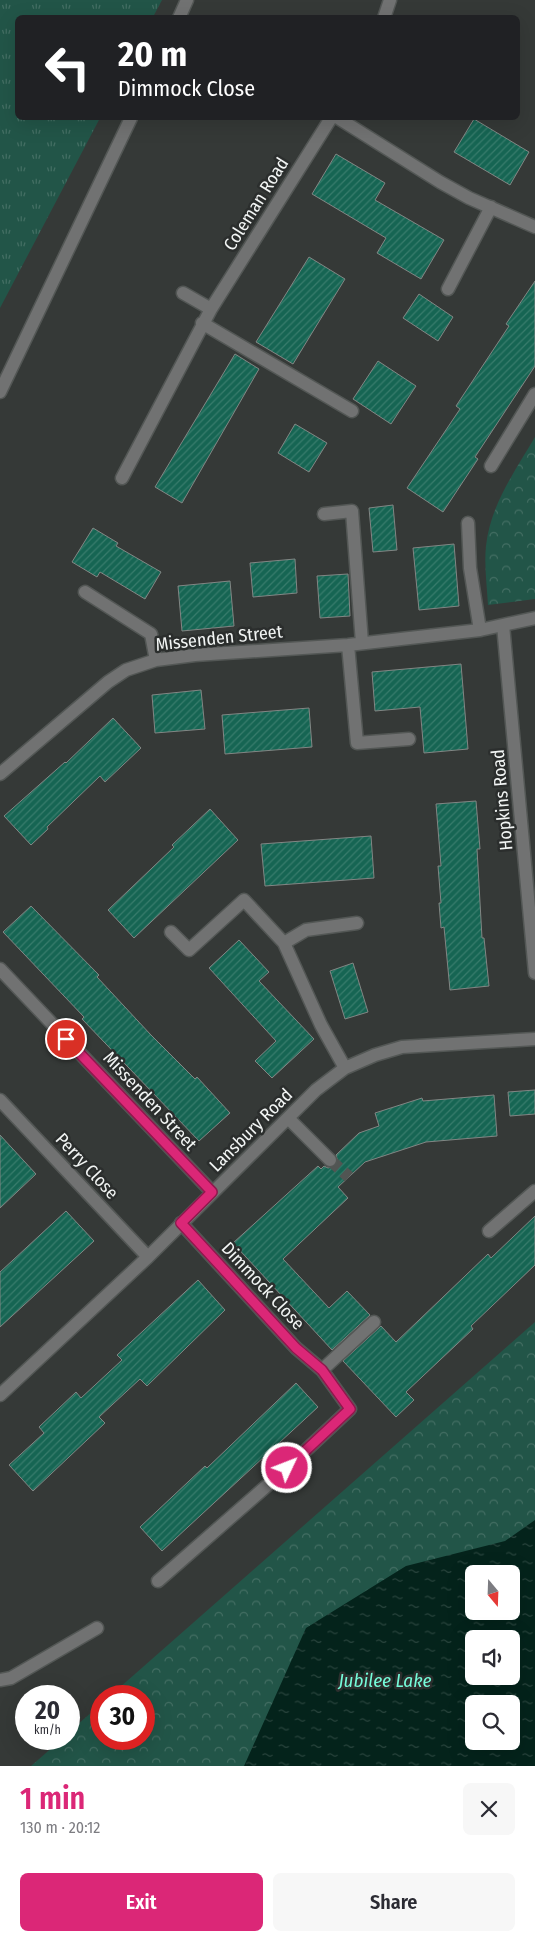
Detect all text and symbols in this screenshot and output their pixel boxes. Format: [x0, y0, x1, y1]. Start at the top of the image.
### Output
text: 20 m [118, 33, 187, 75]
icon: left [35, 35, 100, 100]
text: Dimmock Close [118, 75, 255, 102]
street label: Coleman Road [219, 153, 293, 255]
street label: Missenden Street [154, 620, 284, 656]
street label: Hopkins Road [487, 748, 517, 852]
pin [45, 1018, 87, 1060]
icon: arrive [52, 1025, 80, 1053]
street label: Missenden Street [99, 1047, 202, 1155]
street label: Lansbury Road [205, 1084, 297, 1176]
street label: Perry Close [51, 1128, 123, 1204]
street label: Dimmock Close [217, 1237, 309, 1335]
position arrow [260, 1441, 312, 1493]
north arrow [465, 1565, 520, 1620]
map controls [465, 1565, 520, 1750]
button: sound [465, 1630, 520, 1685]
water label: Jubilee Lake [337, 1669, 432, 1692]
speed limit sign: 30 [90, 1685, 155, 1750]
button: search [465, 1695, 520, 1750]
text: 20 [35, 1696, 60, 1726]
text: km/h [34, 1723, 61, 1737]
text: 1 min [20, 1781, 85, 1817]
button: close [463, 1783, 515, 1835]
text: 130 m · 20:12 [20, 1818, 100, 1837]
button: Exit [20, 1873, 263, 1931]
button: Share [273, 1873, 515, 1931]

